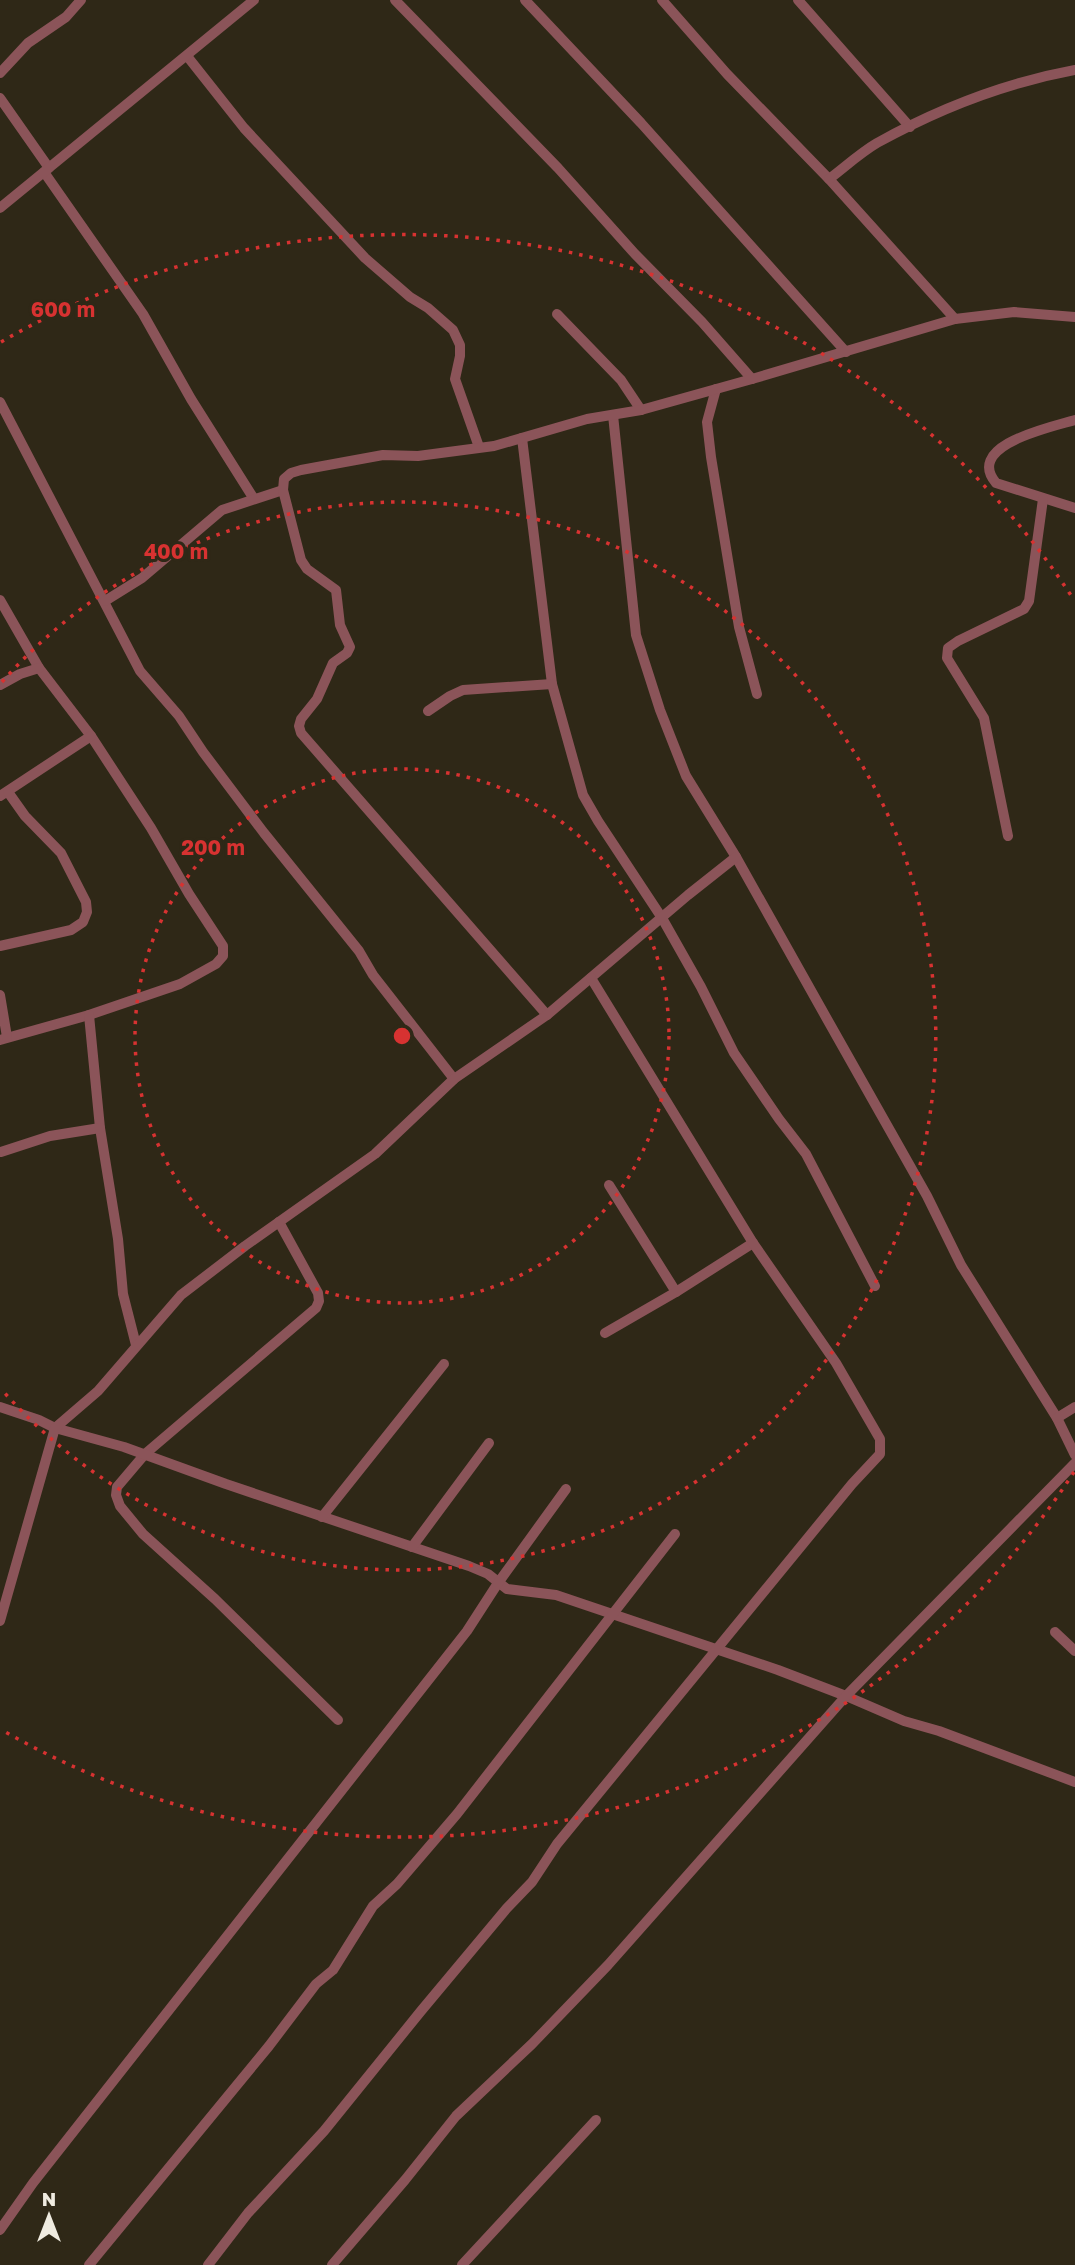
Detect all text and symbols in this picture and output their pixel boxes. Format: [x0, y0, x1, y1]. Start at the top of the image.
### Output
text: 600 m [31, 296, 95, 322]
text: 400 m [144, 538, 208, 564]
text: 200 m [181, 834, 245, 860]
centre of rings [390, 1024, 414, 1048]
north arrow [14, 2181, 84, 2251]
text: N [42, 2187, 56, 2210]

